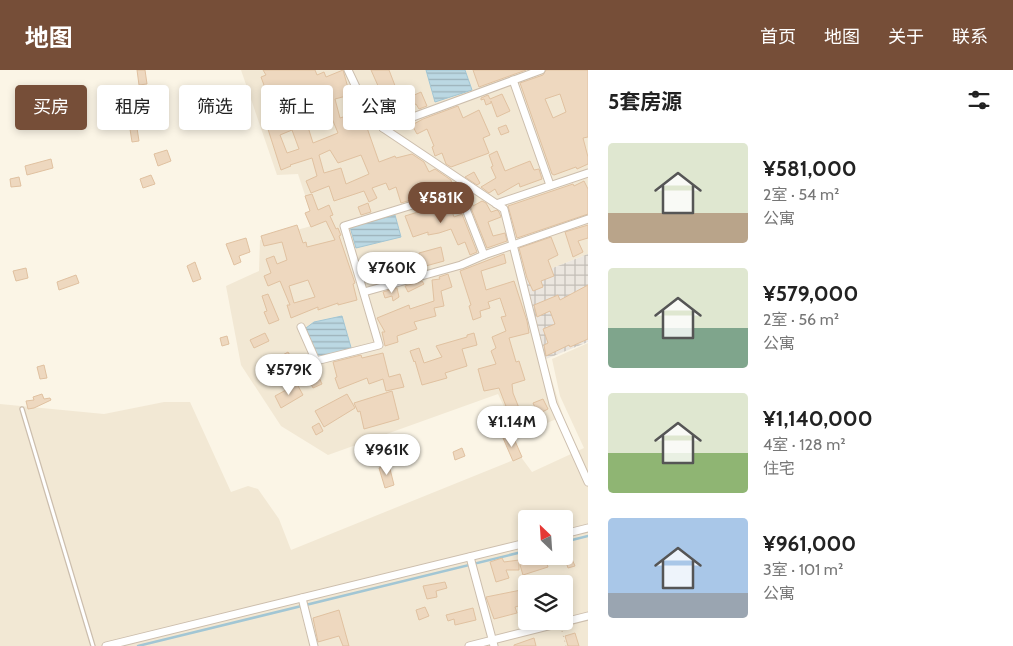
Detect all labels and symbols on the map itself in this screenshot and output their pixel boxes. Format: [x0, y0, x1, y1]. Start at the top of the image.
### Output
pin: ¥581K [406, 182, 476, 224]
pin: ¥760K [357, 252, 427, 294]
pin: ¥579K [254, 354, 324, 396]
pin: ¥1.14M [471, 406, 553, 448]
pin: ¥961K [352, 434, 422, 476]
north arrow [518, 510, 572, 565]

